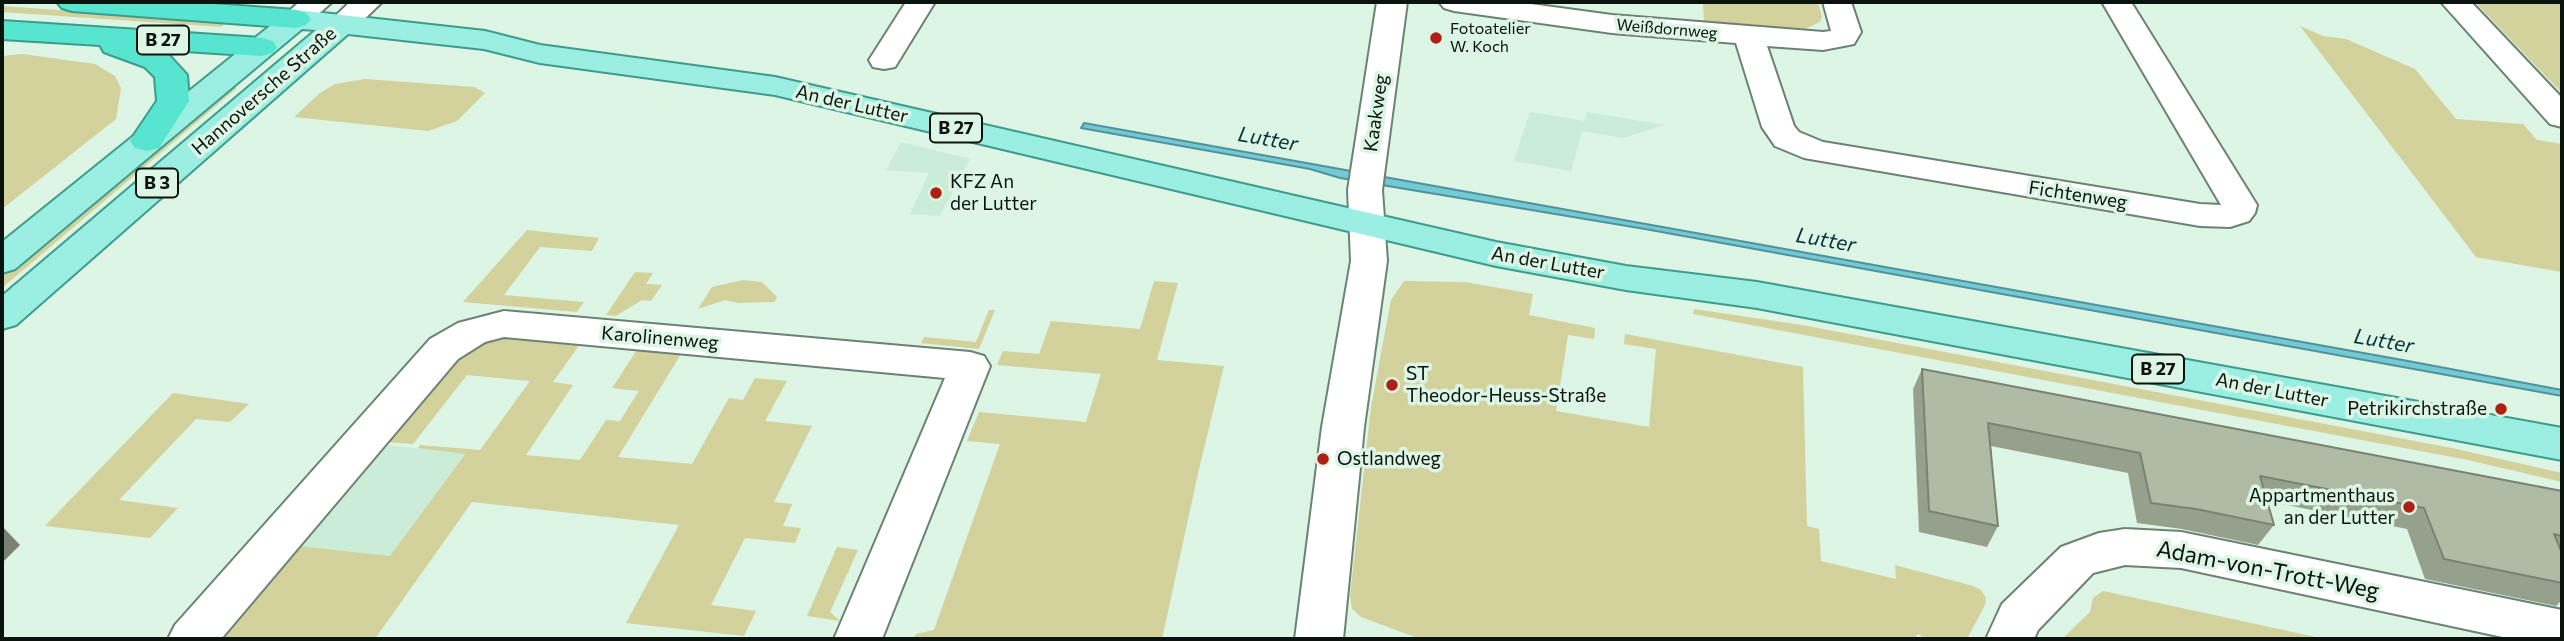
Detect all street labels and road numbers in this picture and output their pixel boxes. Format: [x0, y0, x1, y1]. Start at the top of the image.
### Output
street label: Weißdornweg [1616, 15, 1718, 43]
street label: Hannoversche Straße [187, 22, 341, 160]
road number: B 27 [137, 26, 189, 55]
street label: Kaakweg [1359, 73, 1393, 153]
street label: An der Lutter [794, 80, 910, 128]
road number: B 27 [930, 113, 982, 142]
road number: B 3 [136, 168, 178, 198]
street label: Fichtenweg [2027, 176, 2129, 214]
street label: An der Lutter [1490, 242, 1606, 284]
street label: Karolinenweg [600, 322, 720, 354]
road number: B 27 [2132, 354, 2184, 384]
street label: An der Lutter [2214, 368, 2330, 412]
street label: Adam-von-Trott-Weg [2154, 535, 2382, 605]

